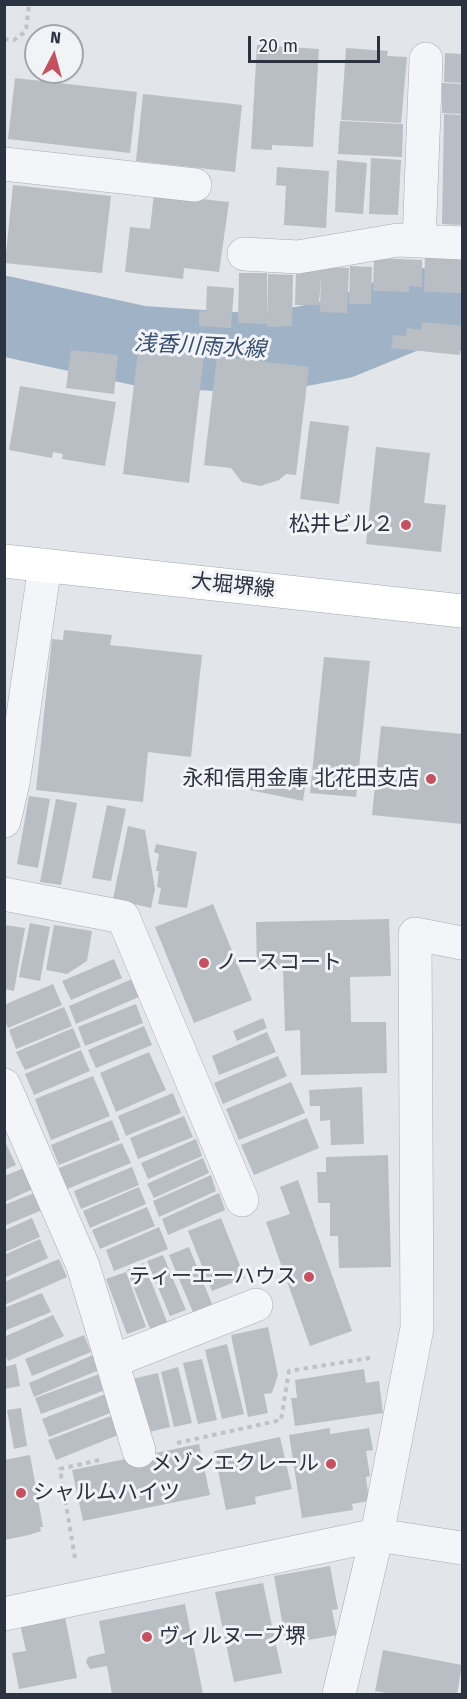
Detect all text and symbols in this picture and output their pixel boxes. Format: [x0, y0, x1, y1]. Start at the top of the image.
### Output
north arrow [24, 24, 84, 84]
scale bar [251, 24, 383, 62]
text: N [49, 28, 62, 48]
text: 20 m [259, 35, 298, 57]
water label: 浅香川雨水線 [133, 330, 267, 364]
place label: 松井ビル２ [289, 512, 394, 538]
marker: 松井ビル２ [399, 518, 413, 532]
street label: 大堀堺線 [190, 569, 276, 603]
place label: 永和信用金庫 北花田支店 [182, 766, 419, 792]
marker: 永和信用金庫 北花田支店 [424, 772, 438, 786]
place label: ノースコート [216, 950, 342, 976]
marker: ノースコート [197, 956, 211, 970]
place label: ティーエーハウス [129, 1264, 297, 1290]
marker: ティーエーハウス [302, 1270, 316, 1284]
place label: メゾンエクレール [151, 1451, 319, 1477]
marker: メゾンエクレール [324, 1457, 338, 1471]
place label: シャルムハイツ [33, 1480, 180, 1506]
marker: シャルムハイツ [14, 1486, 28, 1500]
place label: ヴィルヌーブ堺 [159, 1624, 306, 1650]
marker: ヴィルヌーブ堺 [140, 1630, 154, 1644]

